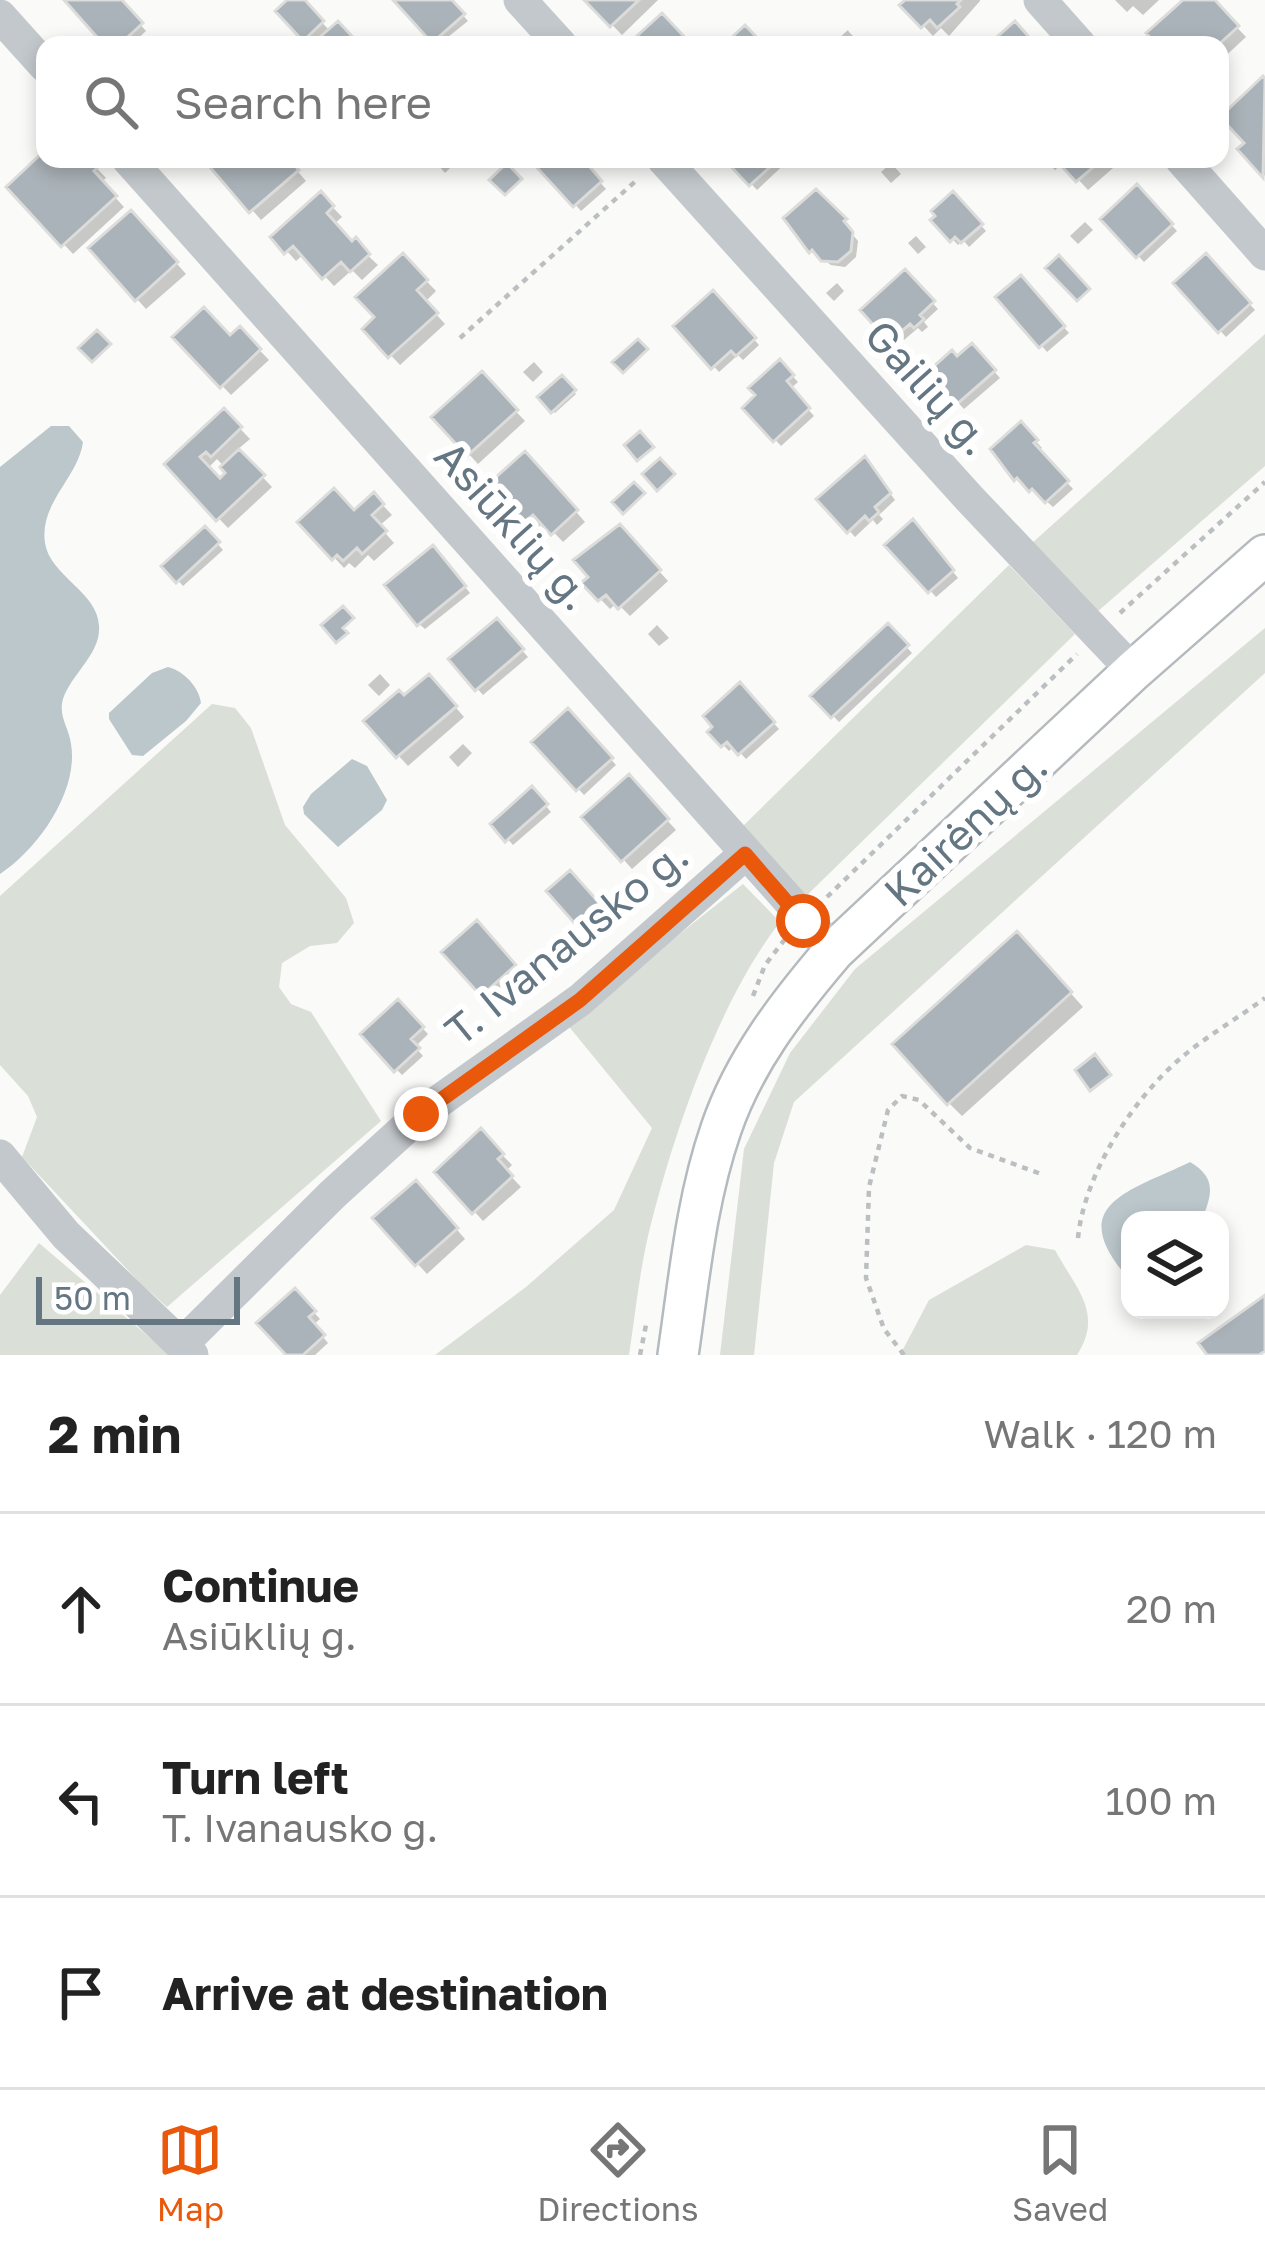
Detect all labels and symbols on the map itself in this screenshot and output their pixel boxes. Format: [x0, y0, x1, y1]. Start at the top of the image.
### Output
street label: Gailių g. [856, 309, 1002, 465]
street label: Asiūklių g. [425, 430, 603, 620]
street label: Kairėnų g. [873, 740, 1057, 916]
street label: T. Ivanausko g. [435, 829, 697, 1055]
route start [776, 894, 830, 948]
route end [394, 1087, 448, 1141]
scale bar [36, 1271, 240, 1324]

